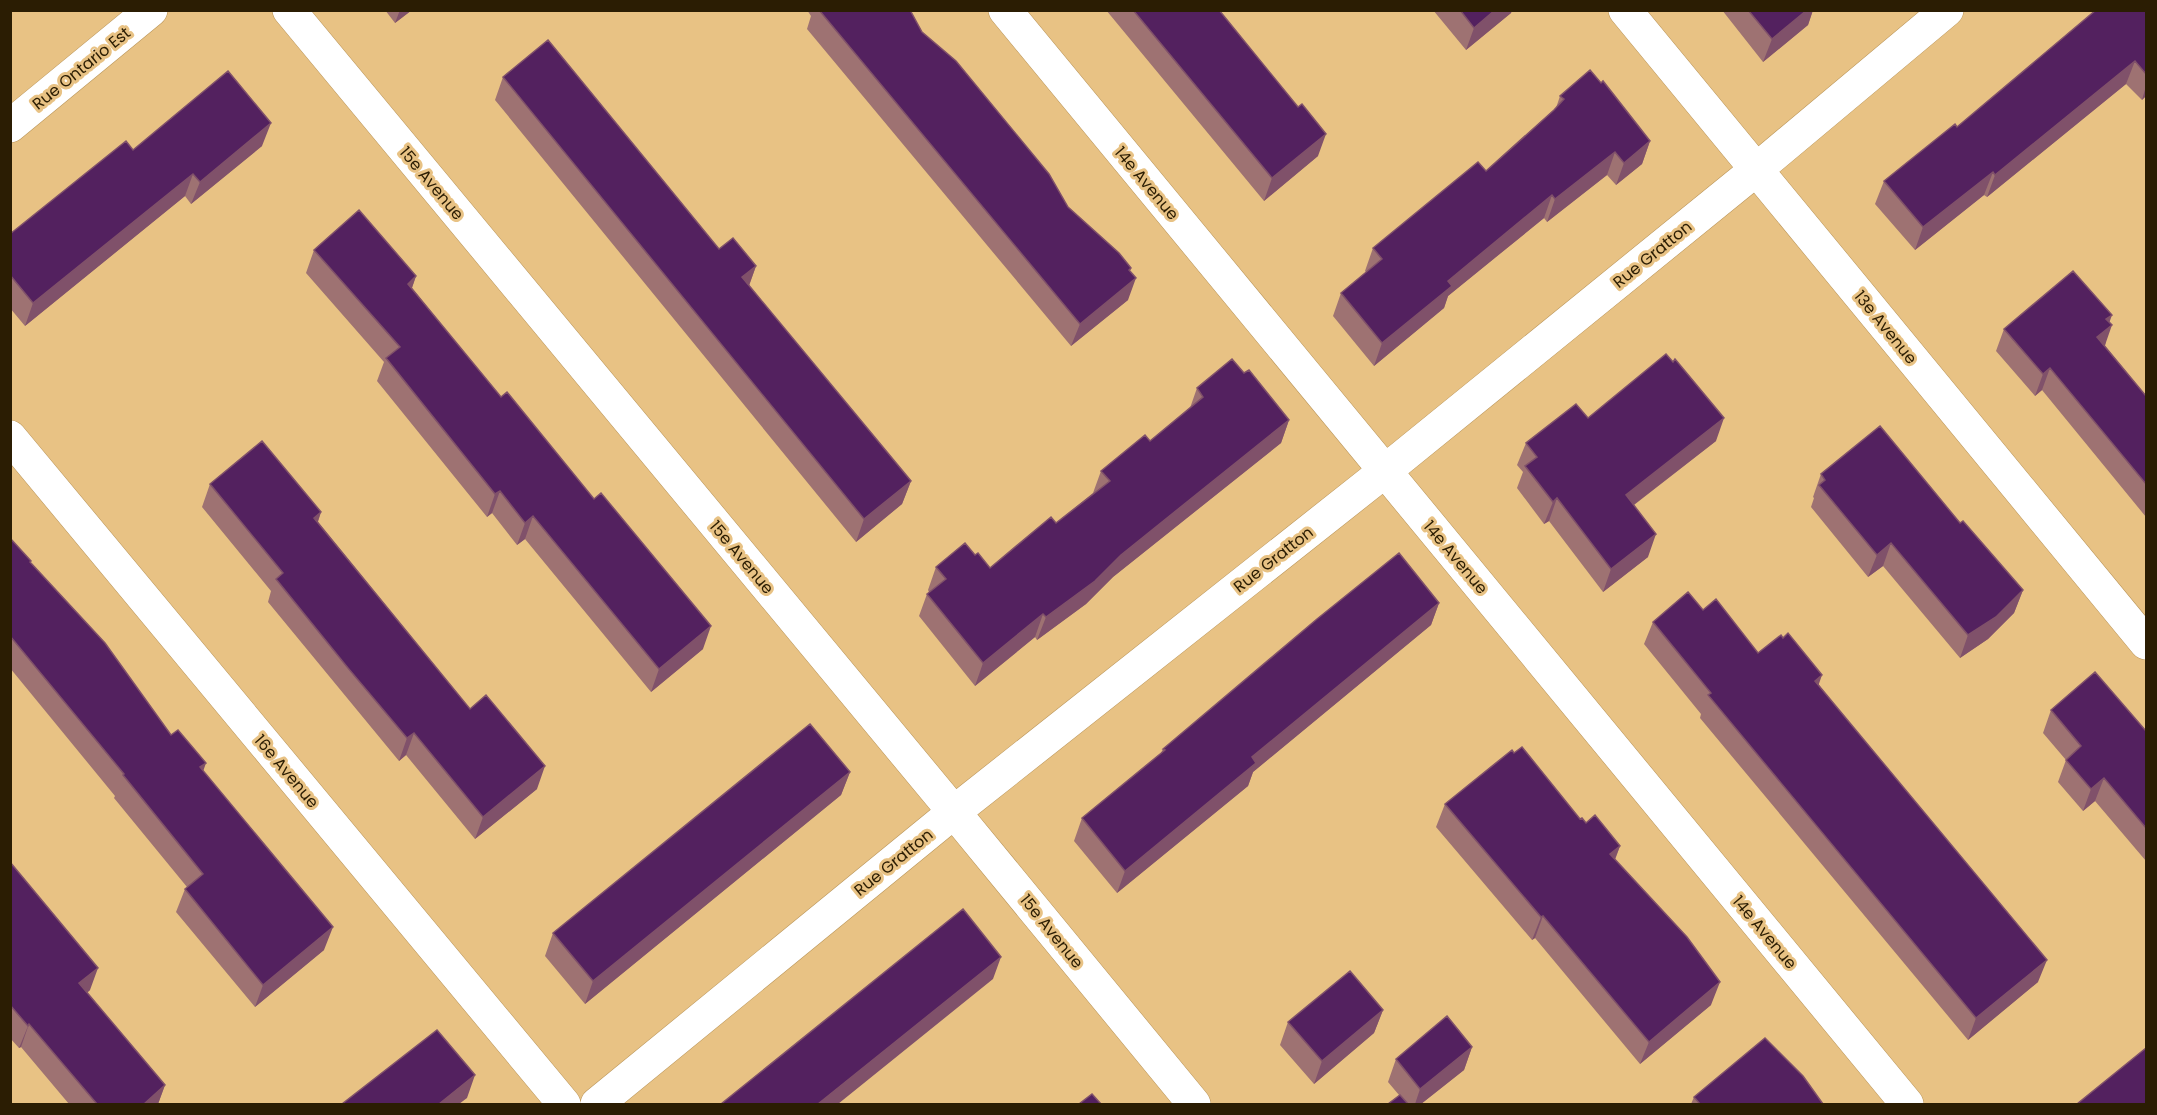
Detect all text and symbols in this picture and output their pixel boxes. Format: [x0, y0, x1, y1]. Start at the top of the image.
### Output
street label: Rue Ontario Est [27, 21, 135, 115]
street label: 15e Avenue [394, 142, 469, 225]
street label: 14e Avenue [1109, 142, 1184, 225]
street label: Rue Gratton [1608, 215, 1697, 293]
street label: 13e Avenue [1849, 286, 1923, 369]
street label: 15e Avenue [704, 516, 779, 599]
street label: 14e Avenue [1418, 516, 1493, 599]
street label: Rue Gratton [1229, 521, 1318, 598]
street label: 16e Avenue [249, 730, 324, 813]
street label: Rue Gratton [849, 823, 938, 901]
street label: 15e Avenue [1015, 889, 1089, 973]
street label: 14e Avenue [1727, 891, 1802, 974]

